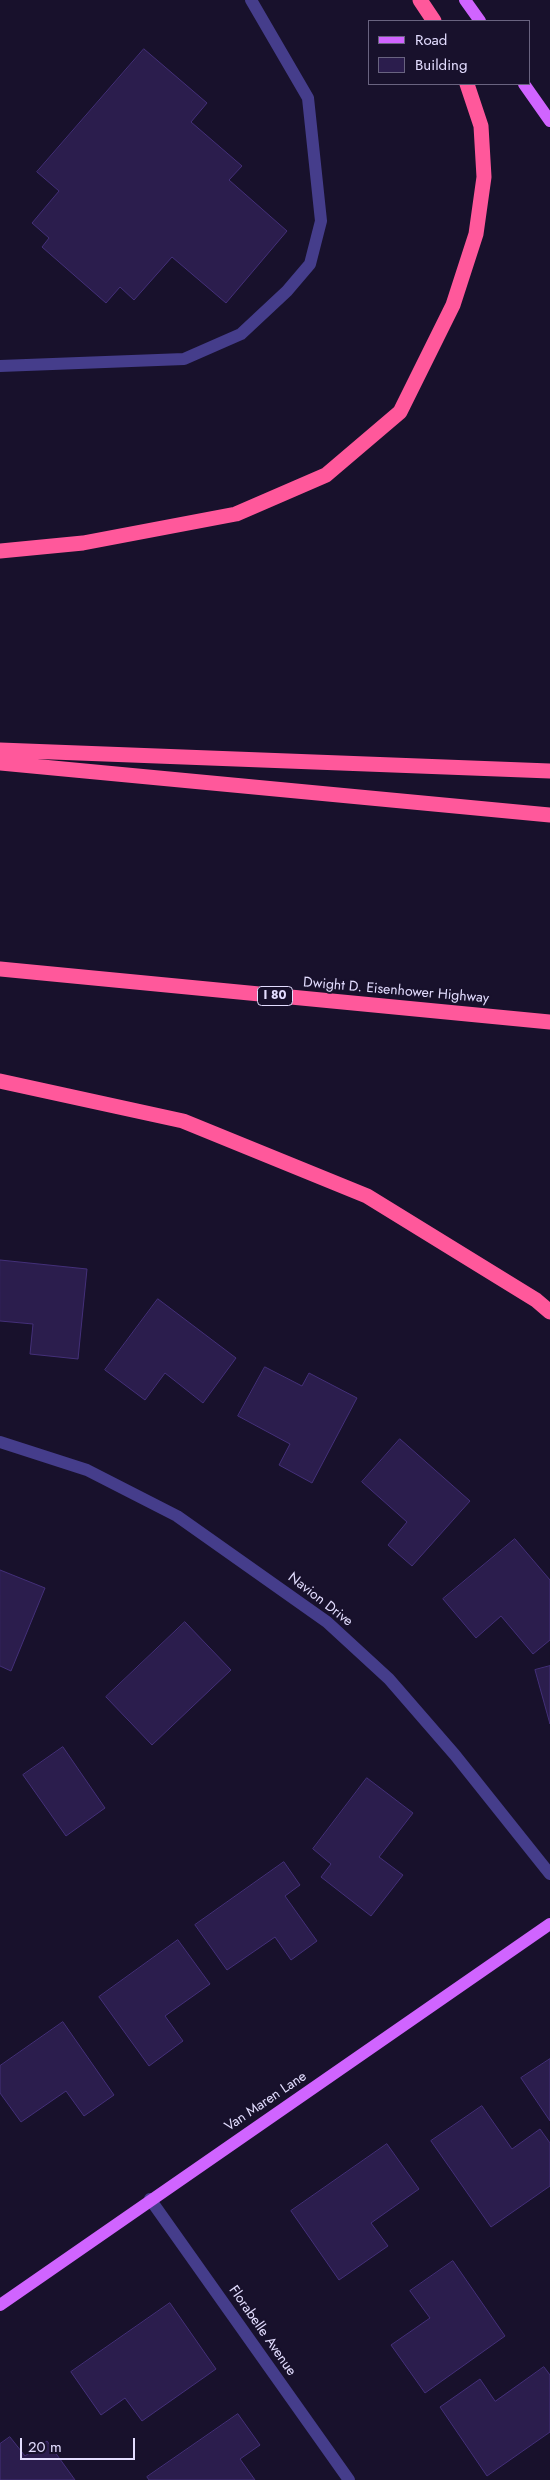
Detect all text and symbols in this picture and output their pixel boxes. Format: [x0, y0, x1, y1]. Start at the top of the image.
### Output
legend [368, 20, 530, 85]
text: Road [415, 29, 447, 51]
text: Building [415, 54, 467, 76]
street label: Dwight D. Eisenhower Highway [302, 975, 490, 1007]
road number: I 80 [258, 986, 292, 1006]
street label: Navion Drive [284, 1569, 356, 1631]
street label: Van Maren Lane [222, 2068, 310, 2136]
street label: Florabelle Avenue [225, 2283, 299, 2379]
scale bar [22, 2428, 138, 2460]
text: 20 m [28, 2436, 62, 2458]

